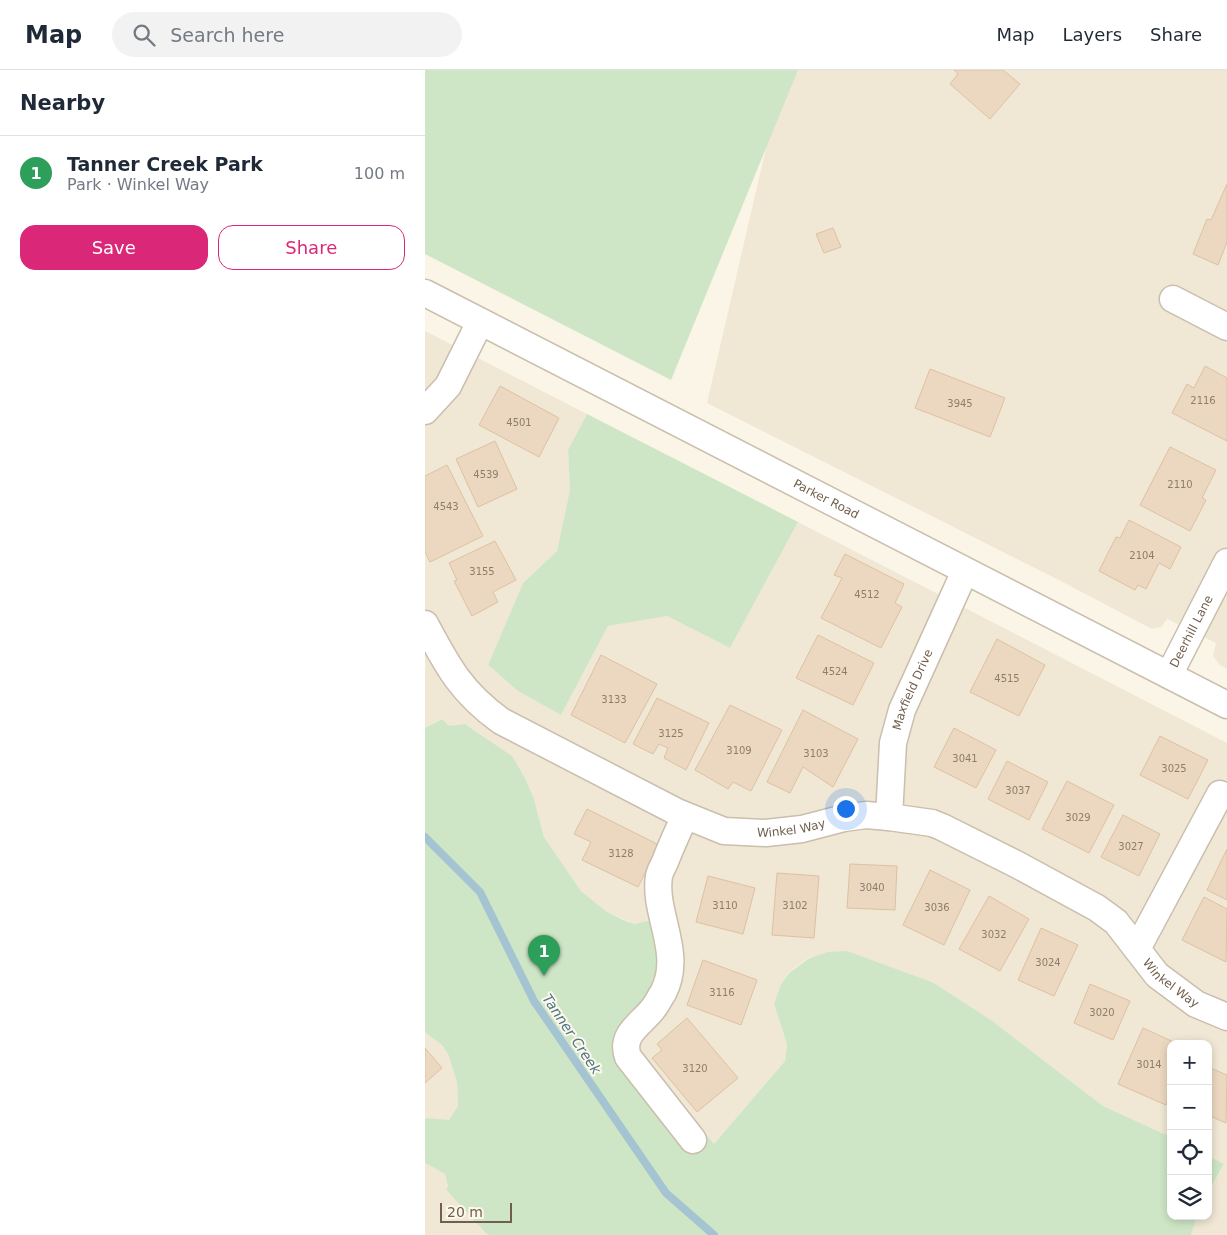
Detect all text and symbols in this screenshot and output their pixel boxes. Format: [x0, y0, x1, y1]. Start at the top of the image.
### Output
search box [112, 12, 462, 57]
text: Map [25, 21, 82, 49]
icon: search [130, 21, 158, 49]
text: Search here [170, 24, 284, 46]
text: Map [996, 24, 1034, 45]
text: Layers [1062, 24, 1122, 45]
text: Share [1150, 24, 1202, 45]
text: Nearby [20, 91, 105, 115]
text: Tanner Creek Park [67, 153, 263, 175]
text: 1 [30, 164, 42, 183]
text: 100 m [354, 164, 405, 183]
text: Park · Winkel Way [67, 175, 209, 194]
button: Save [20, 225, 208, 270]
button: Share [218, 225, 405, 270]
house number: 2116 [1190, 395, 1216, 406]
house number: 3945 [947, 398, 973, 409]
house number: 4501 [506, 417, 532, 428]
house number: 4539 [473, 469, 499, 480]
street label: Parker Road [791, 476, 861, 522]
house number: 2110 [1167, 479, 1193, 490]
house number: 4543 [433, 501, 459, 512]
house number: 2104 [1129, 550, 1155, 561]
house number: 3155 [469, 566, 495, 577]
house number: 4512 [854, 589, 880, 600]
street label: Deerhill Lane [1167, 593, 1216, 670]
street label: Maxfield Drive [890, 647, 936, 732]
house number: 4524 [822, 666, 848, 677]
house number: 4515 [994, 673, 1020, 684]
house number: 3133 [601, 694, 627, 705]
house number: 3125 [658, 728, 684, 739]
house number: 3109 [726, 745, 752, 756]
house number: 3103 [803, 748, 829, 759]
house number: 3041 [952, 753, 978, 764]
house number: 3025 [1161, 763, 1187, 774]
house number: 3037 [1005, 785, 1031, 796]
your location [833, 796, 859, 822]
house number: 3029 [1065, 812, 1091, 823]
street label: Winkel Way [757, 816, 827, 840]
house number: 3027 [1118, 841, 1144, 852]
house number: 3128 [608, 848, 634, 859]
house number: 3040 [859, 882, 885, 893]
house number: 3110 [712, 900, 738, 911]
house number: 3102 [782, 900, 808, 911]
house number: 3036 [924, 902, 950, 913]
house number: 3032 [981, 929, 1007, 940]
pin: 1 [528, 935, 560, 976]
street label: Winkel Way [1140, 956, 1202, 1011]
house number: 3024 [1035, 957, 1061, 968]
house number: 3116 [709, 987, 735, 998]
water label: Tanner Creek [539, 991, 605, 1078]
house number: 3020 [1089, 1007, 1115, 1018]
map controls [1167, 1040, 1212, 1220]
button: + [1167, 1040, 1212, 1085]
house number: 3014 [1136, 1059, 1162, 1070]
house number: 3120 [682, 1063, 708, 1074]
button: − [1167, 1085, 1212, 1130]
button: locate [1167, 1130, 1212, 1175]
button: layers [1167, 1175, 1212, 1220]
scale bar [440, 1200, 513, 1223]
text: 20 m [447, 1204, 483, 1220]

